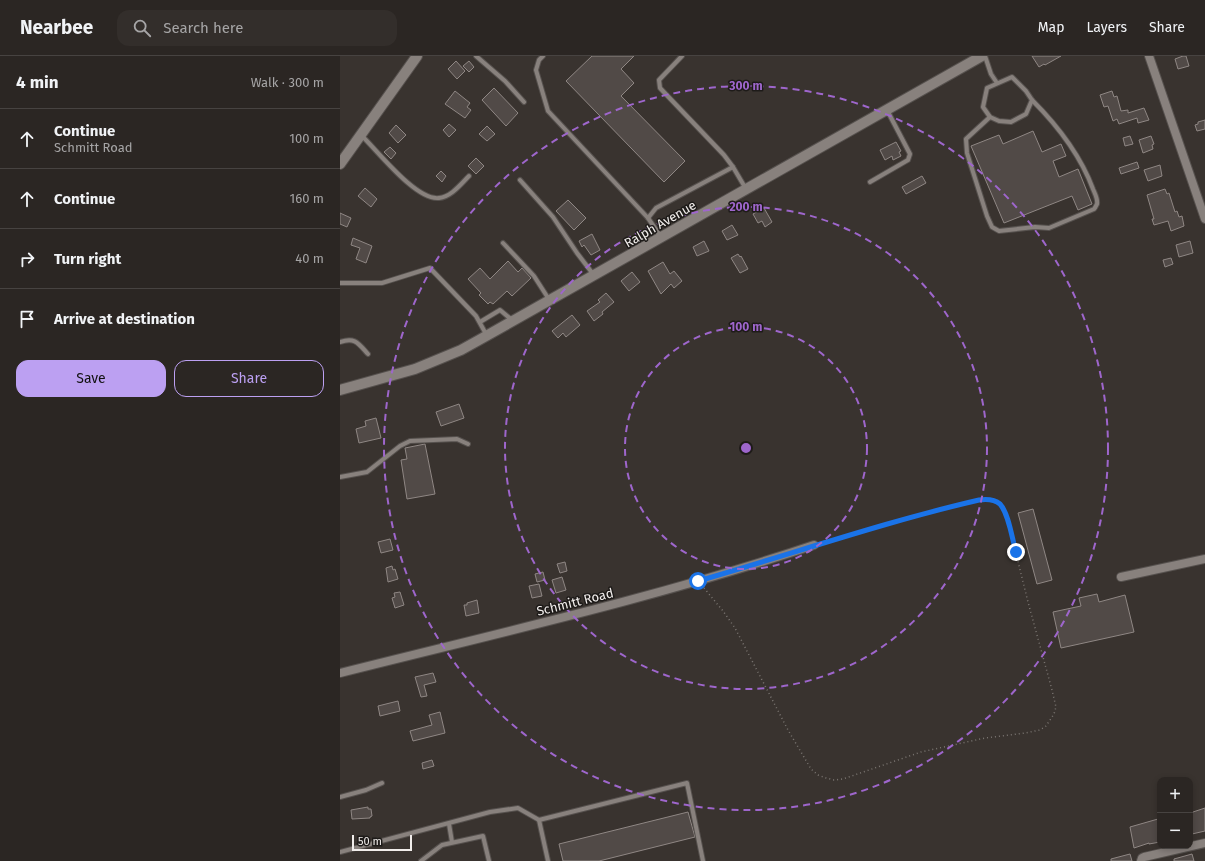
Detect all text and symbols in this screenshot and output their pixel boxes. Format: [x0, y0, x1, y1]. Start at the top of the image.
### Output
search box [117, 10, 397, 46]
text: Nearbee [20, 16, 93, 39]
icon: search [131, 17, 153, 39]
text: Search here [163, 19, 243, 37]
text: Map [1038, 19, 1064, 36]
text: Layers [1086, 19, 1127, 36]
text: Share [1149, 19, 1185, 36]
text: 4 min [16, 72, 59, 93]
text: Walk · 300 m [251, 75, 324, 90]
text: 300 m [728, 79, 763, 93]
text: Continue [54, 122, 115, 140]
icon: ahead [16, 128, 38, 150]
text: 100 m [289, 131, 324, 146]
text: Schmitt Road [54, 140, 133, 155]
icon: ahead [16, 188, 38, 210]
text: Continue [54, 190, 115, 208]
text: 160 m [290, 191, 324, 206]
street label: Ralph Avenue [621, 197, 699, 251]
text: 200 m [729, 200, 763, 214]
icon: right [16, 248, 38, 270]
text: Turn right [54, 250, 121, 268]
text: 40 m [295, 251, 324, 266]
icon: arrive [16, 308, 38, 330]
text: Arrive at destination [54, 310, 195, 328]
text: 100 m [730, 320, 762, 334]
button: Save [16, 360, 166, 397]
button: Share [174, 360, 324, 397]
centre of rings [739, 441, 753, 455]
route end [1007, 543, 1025, 561]
route start [689, 572, 707, 590]
street label: Schmitt Road [535, 585, 615, 619]
map controls [1157, 777, 1193, 849]
button: + [1157, 777, 1193, 813]
button: − [1157, 813, 1193, 849]
scale bar [352, 833, 412, 852]
text: 50 m [358, 835, 382, 848]

